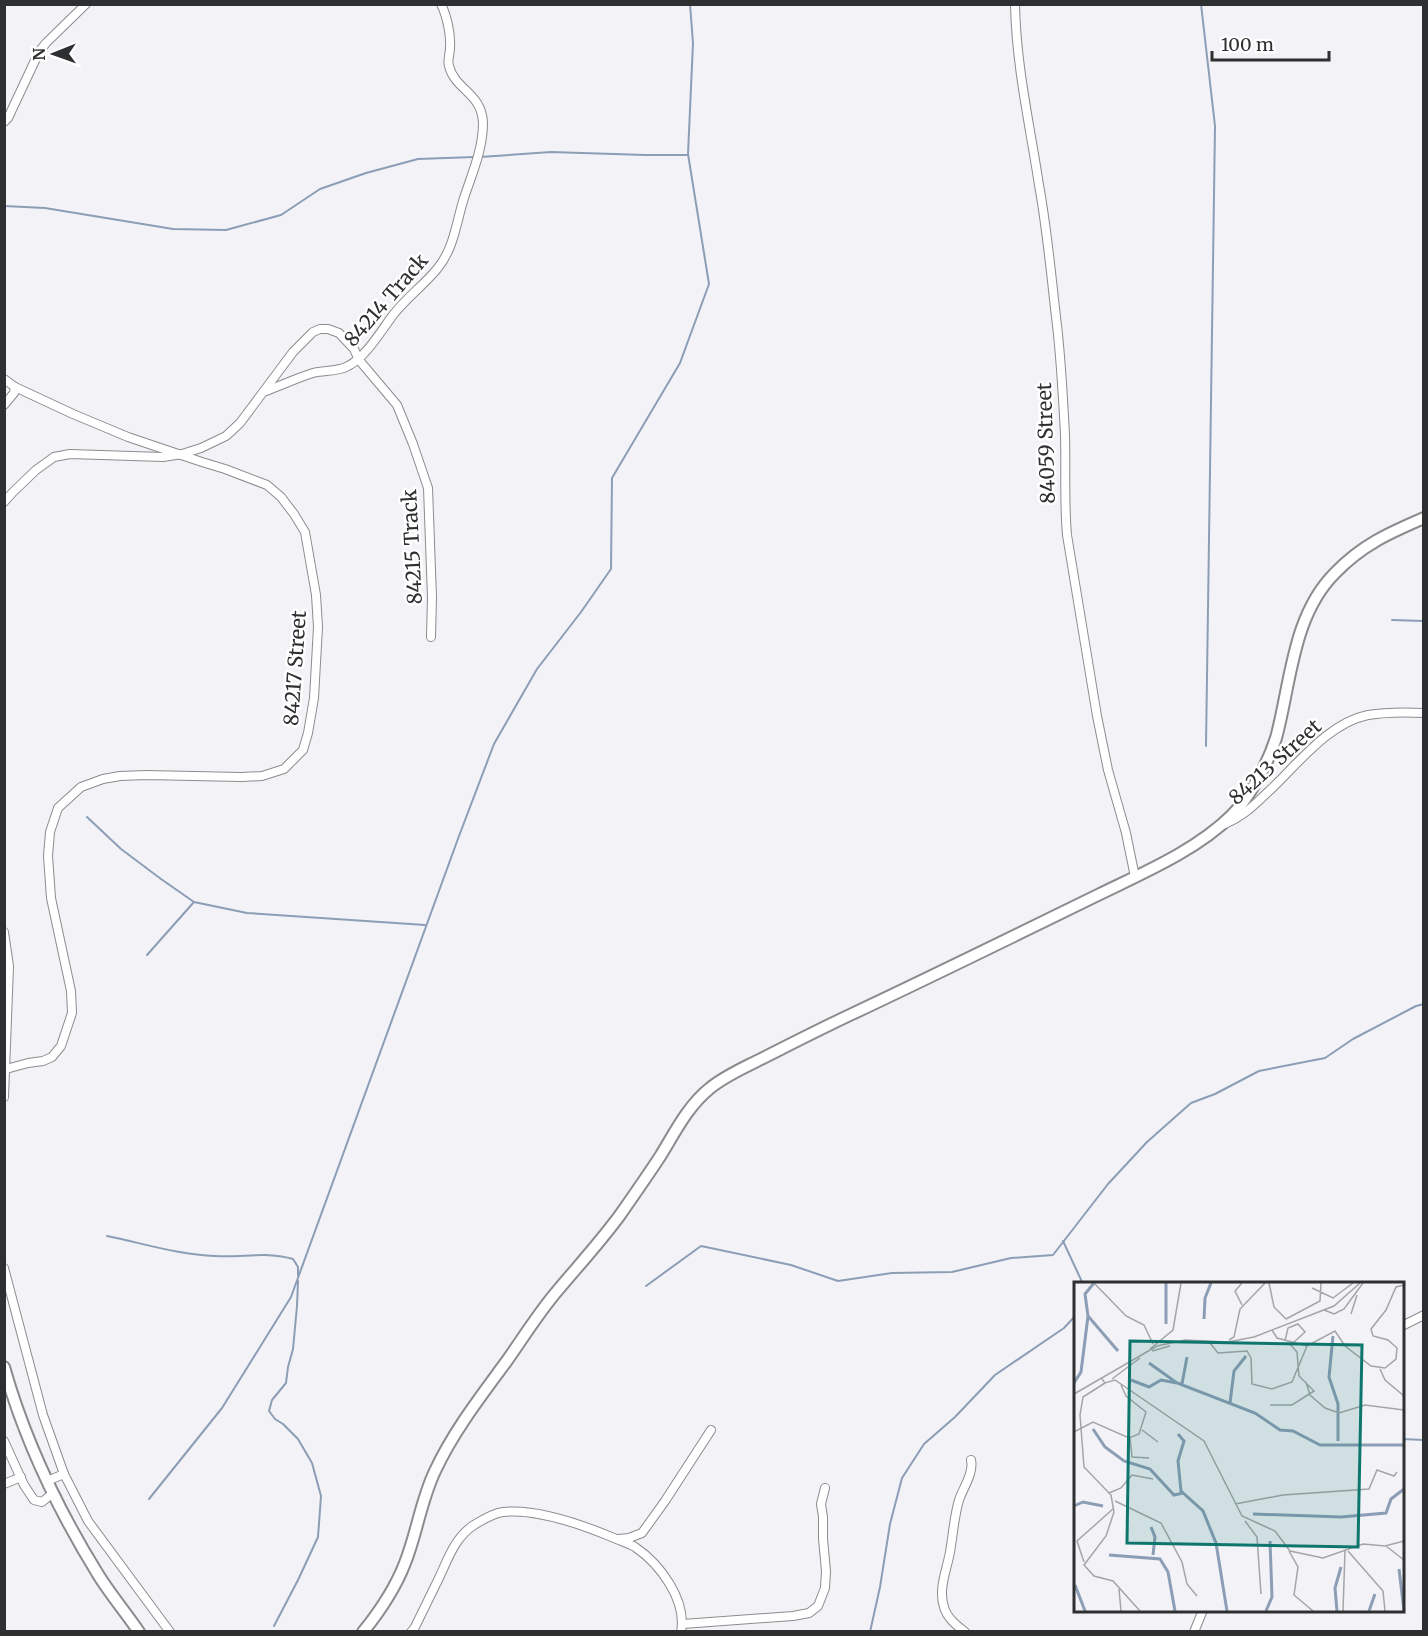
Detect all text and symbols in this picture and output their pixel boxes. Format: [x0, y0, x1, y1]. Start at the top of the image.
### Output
north arrow [24, 24, 84, 84]
scale bar [1212, 24, 1329, 62]
text: 100 m [1221, 33, 1274, 56]
text: N [29, 47, 49, 61]
street label: 84214 Track [338, 248, 433, 351]
street label: 84059 Street [1031, 382, 1060, 504]
street label: 84215 Track [396, 489, 427, 605]
street label: 84217 Street [278, 609, 311, 726]
street label: 84213 Street [1223, 713, 1326, 810]
inset map [1074, 1282, 1404, 1612]

